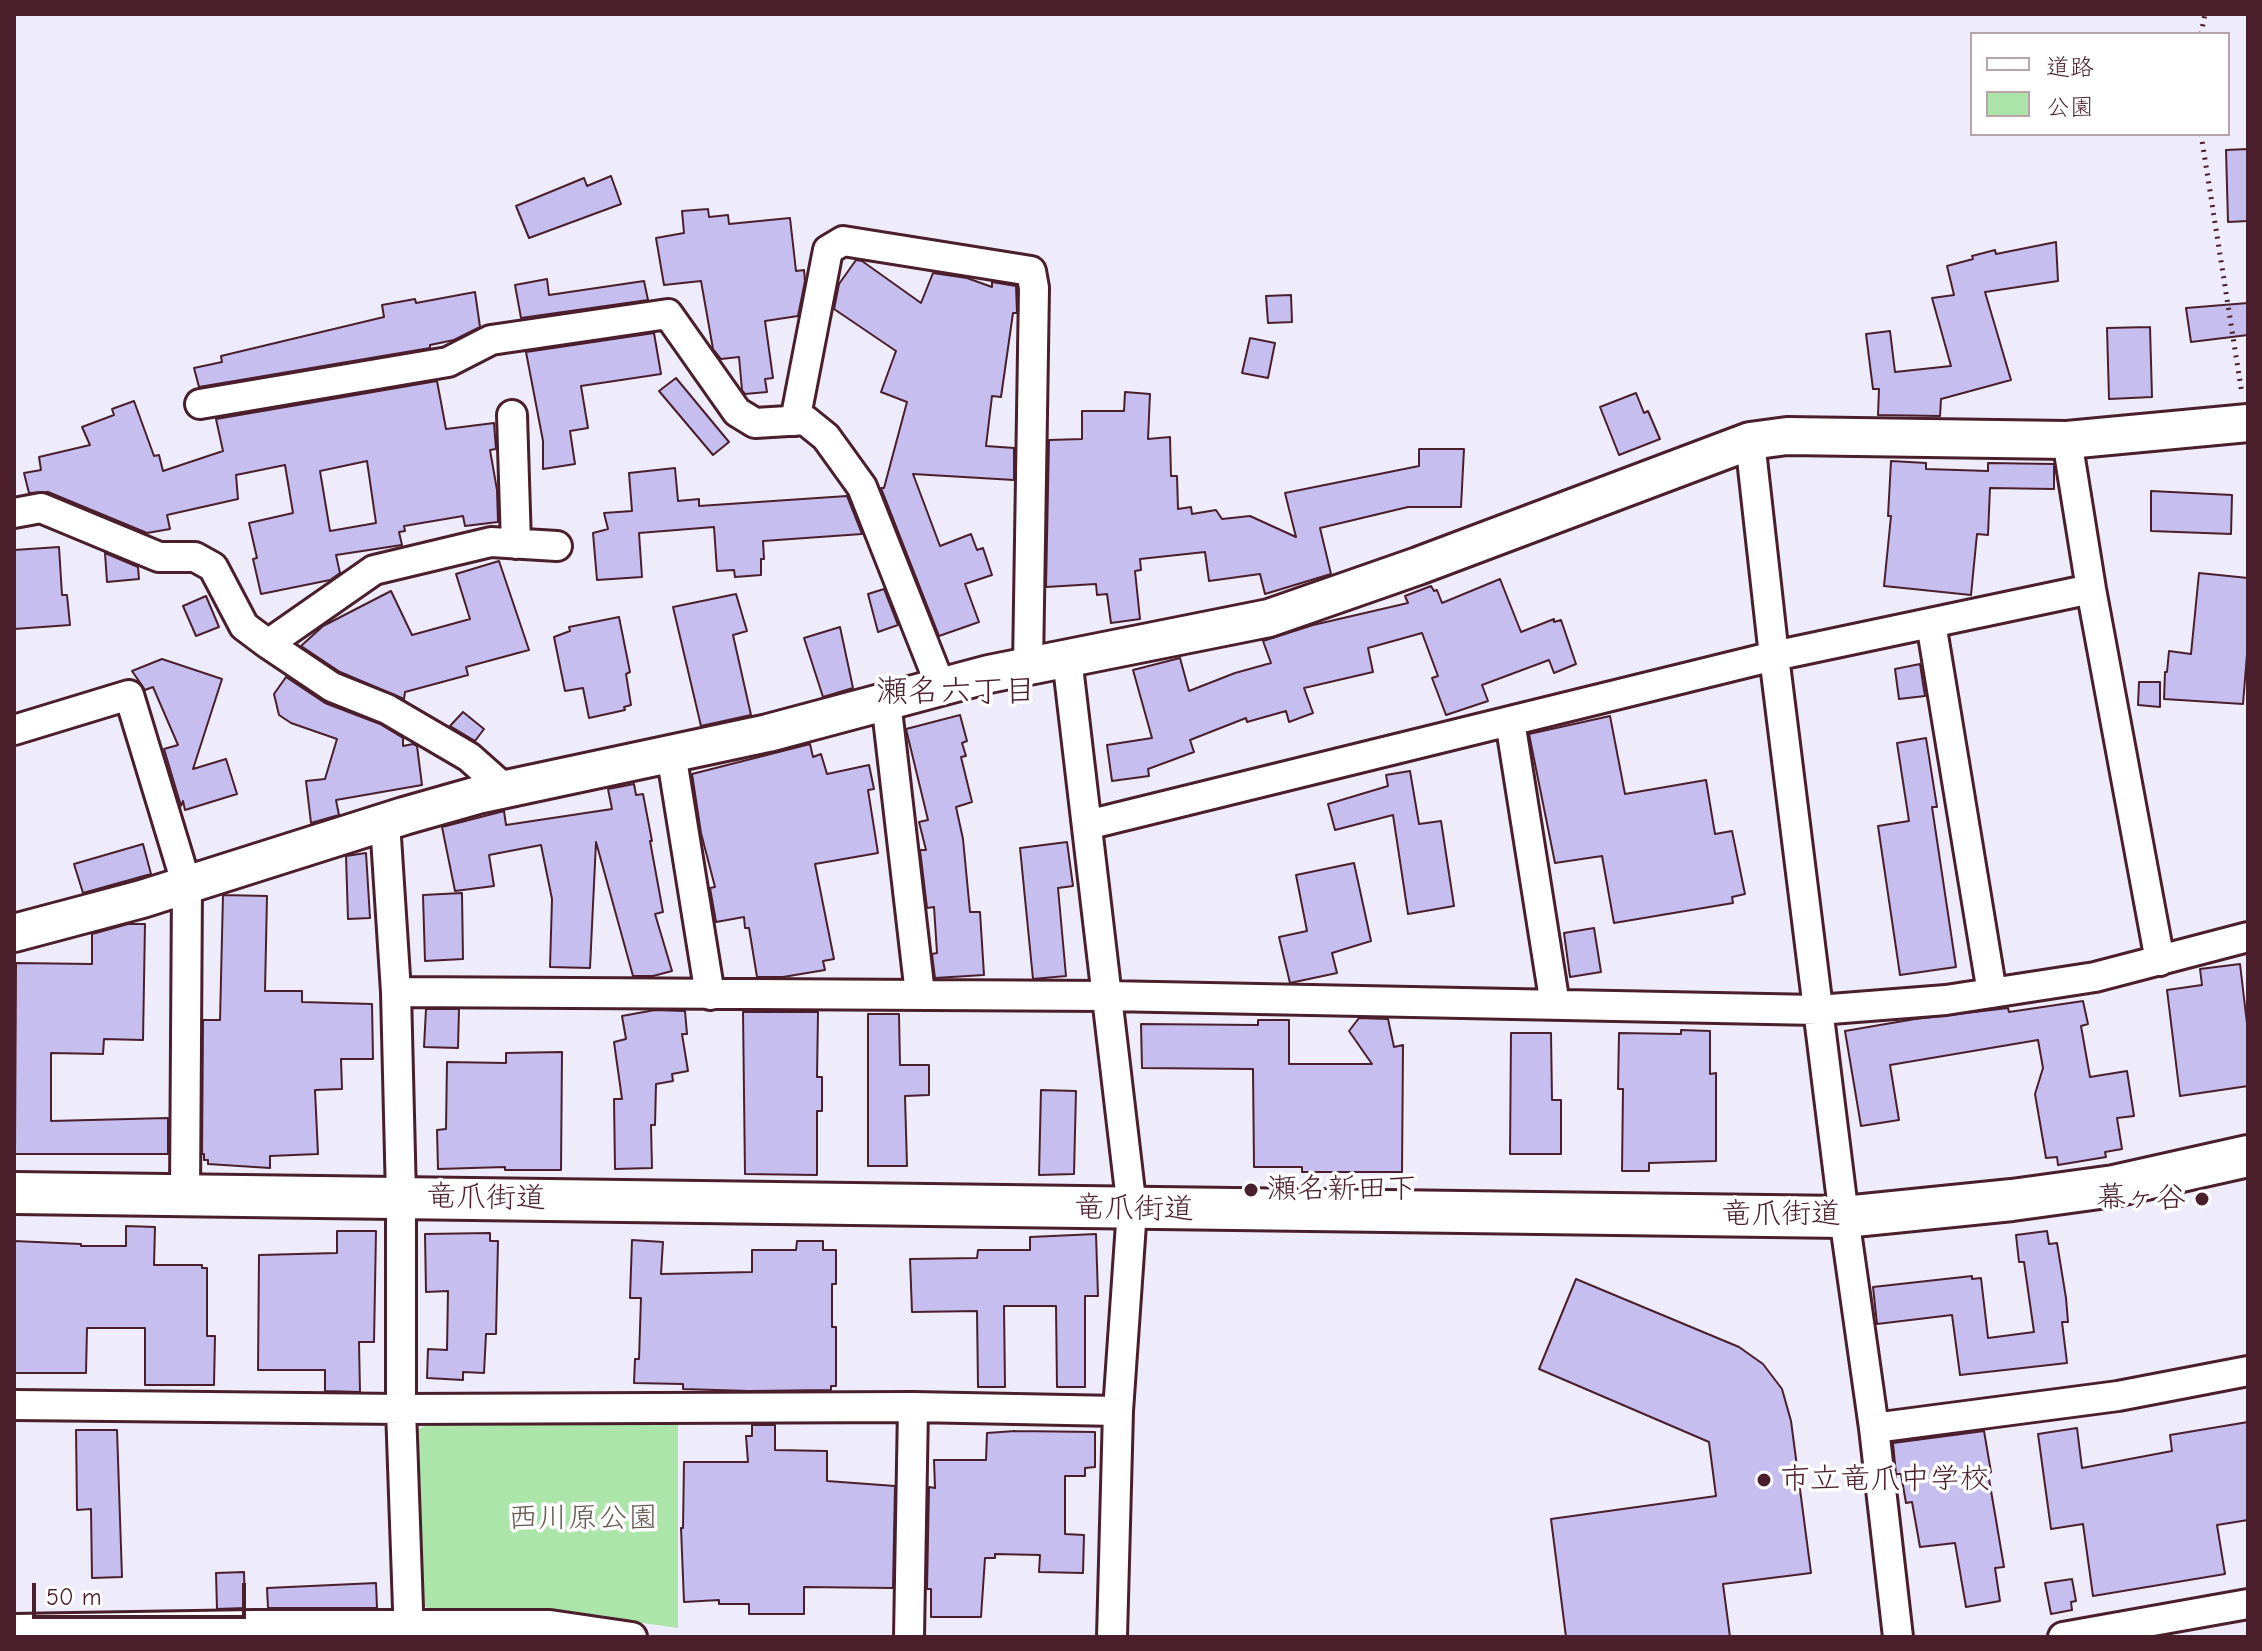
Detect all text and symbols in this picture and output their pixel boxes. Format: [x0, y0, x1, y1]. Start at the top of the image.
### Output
legend [1970, 32, 2230, 136]
text: 道路 [2046, 53, 2094, 81]
text: 公園 [2046, 93, 2094, 121]
district label: 瀬名六丁目 [876, 673, 1036, 711]
place label: 瀬名新田下 [1267, 1172, 1417, 1208]
street label: 竜爪街道 [426, 1179, 546, 1217]
marker: 瀬名新田下 [1242, 1181, 1260, 1199]
place label: 幕ヶ谷 [2096, 1181, 2186, 1217]
street label: 竜爪街道 [1074, 1190, 1194, 1228]
marker: 幕ヶ谷 [2193, 1190, 2211, 1208]
street label: 竜爪街道 [1721, 1197, 1841, 1233]
place label: 市立竜爪中学校 [1780, 1462, 1990, 1498]
marker: 市立竜爪中学校 [1755, 1471, 1773, 1489]
park label: 西川原公園 [508, 1501, 658, 1537]
scale bar [36, 1567, 250, 1617]
text: 50 m [46, 1583, 102, 1611]

